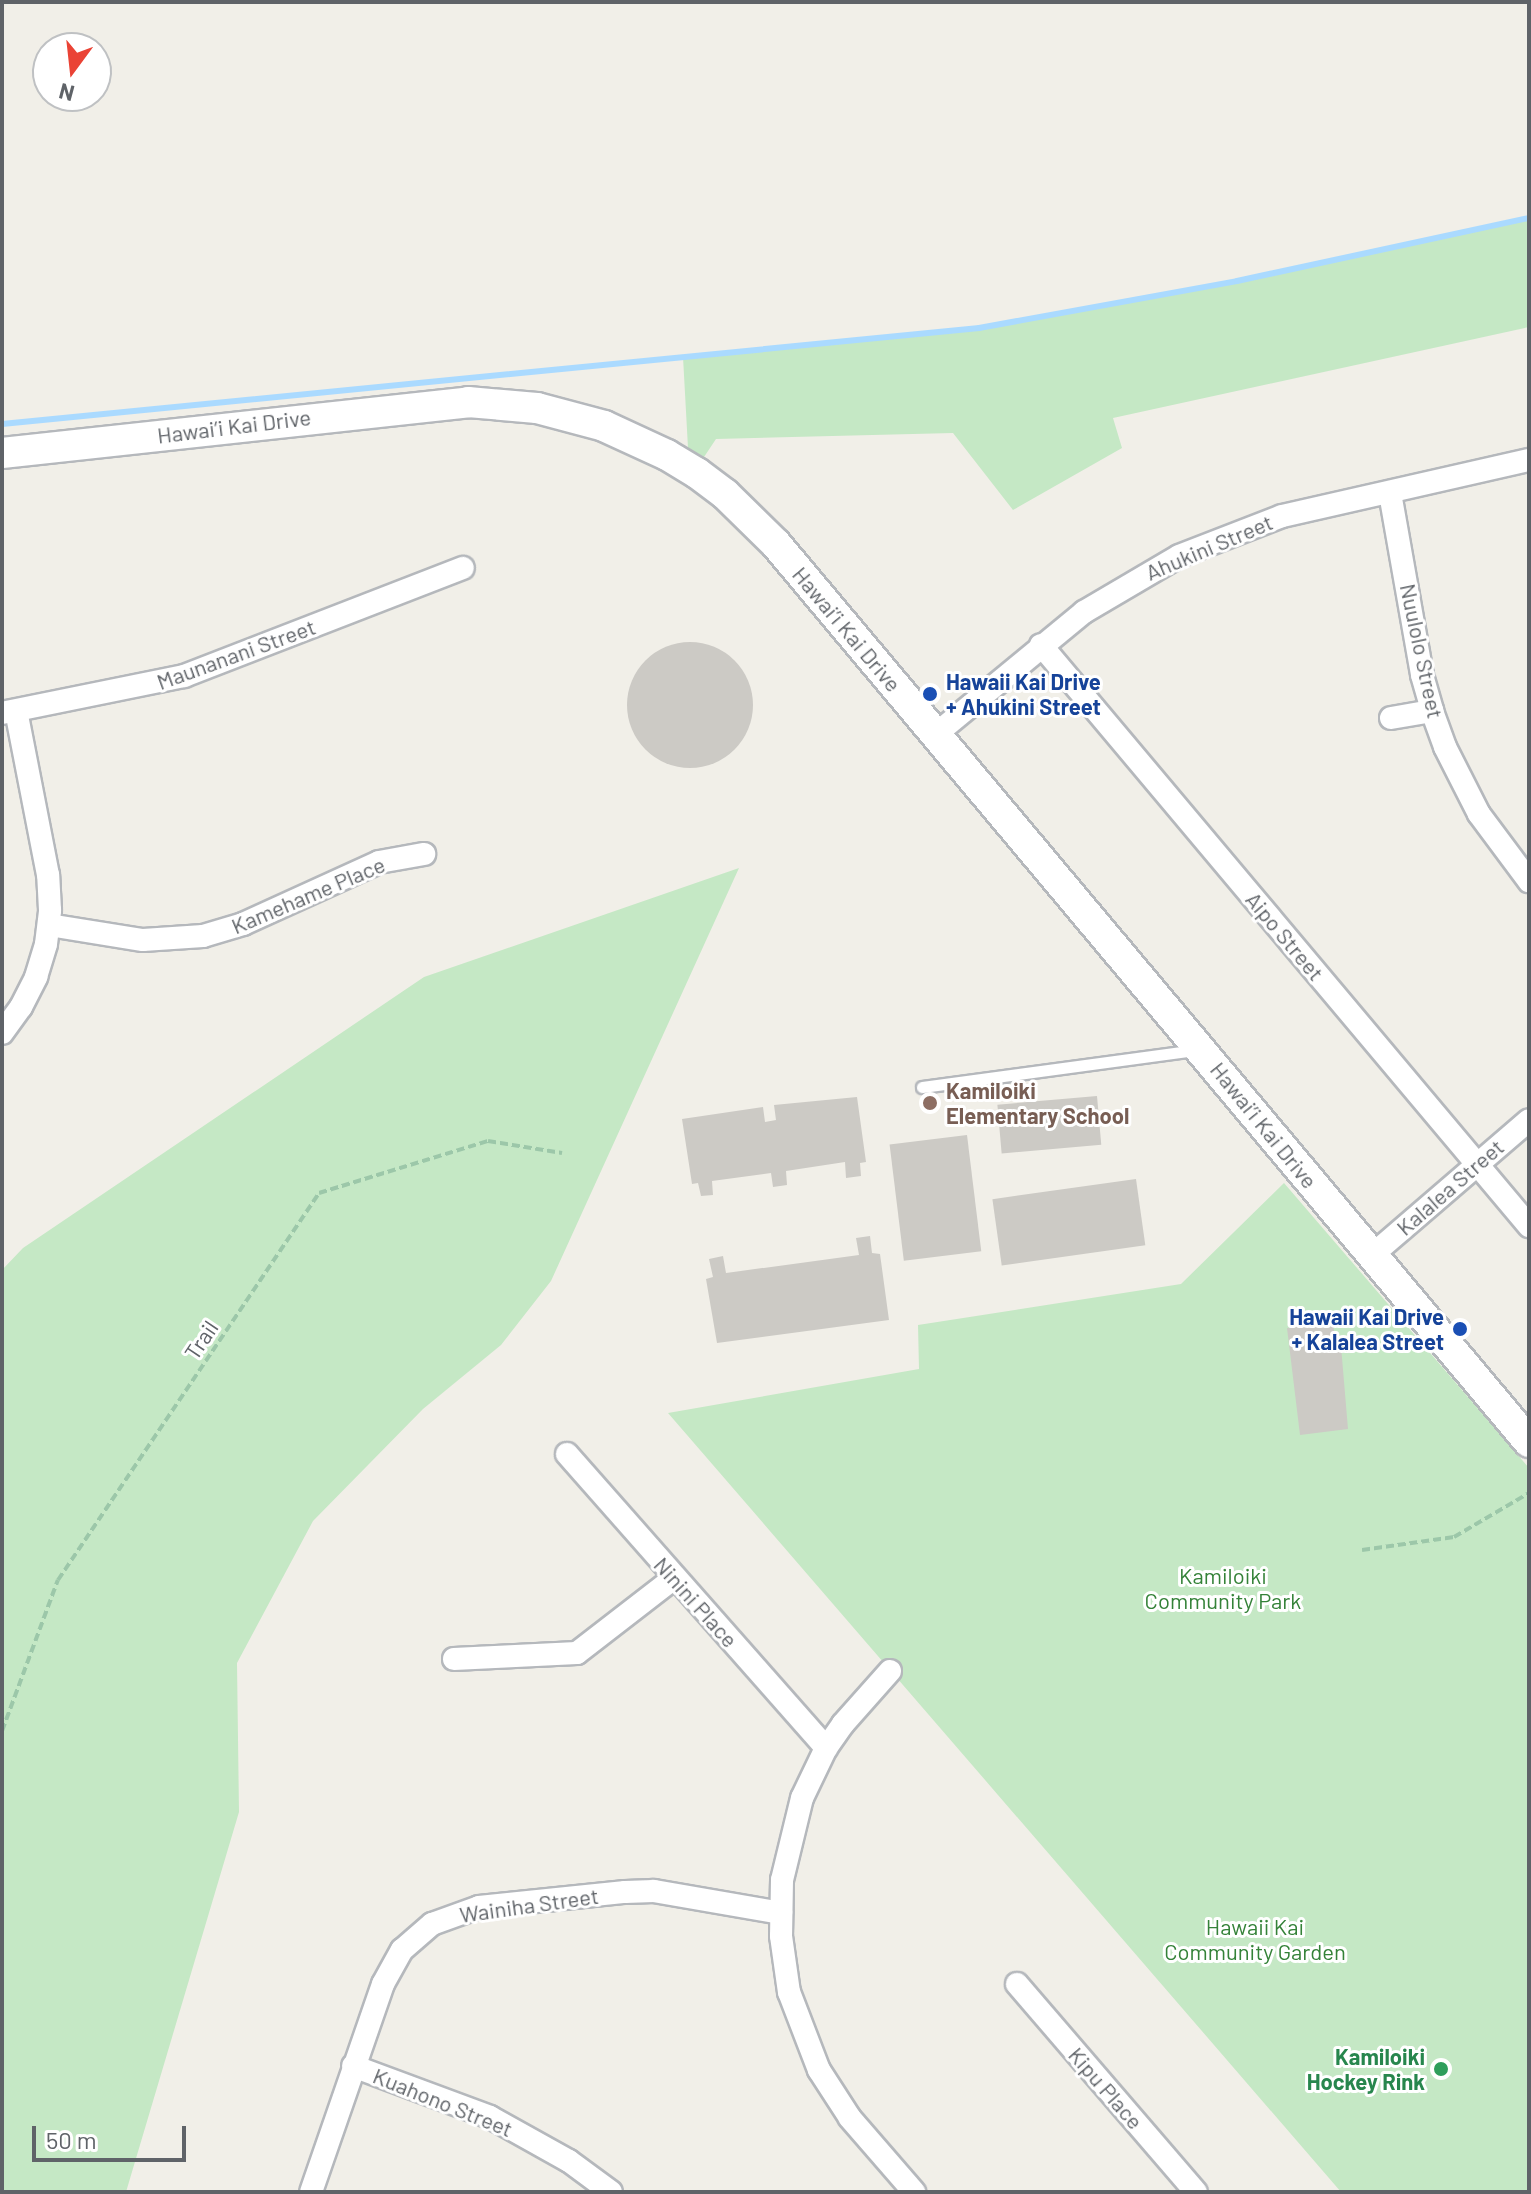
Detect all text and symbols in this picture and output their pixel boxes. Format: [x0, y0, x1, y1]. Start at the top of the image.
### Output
north arrow [32, 32, 112, 112]
text: N [56, 79, 77, 108]
street label: Hawai’i Kai Drive [156, 403, 312, 449]
street label: Ahukini Street [1141, 508, 1277, 586]
street label: Hawai’i Kai Drive [787, 561, 907, 697]
street label: Nuulolo Street [1395, 581, 1449, 721]
street label: Maunanani Street [153, 613, 319, 695]
place label: Hawaii Kai Drive + Ahukini Street [946, 668, 1101, 720]
marker: Hawaii Kai Drive + Ahukini Street [921, 685, 939, 703]
street label: Kamehame Place [227, 851, 389, 939]
street label: Aipo Street [1240, 886, 1330, 986]
street label: Hawai’i Kai Drive [1205, 1057, 1323, 1193]
place label: Kamiloiki Elementary School [946, 1077, 1129, 1128]
marker: Kamiloiki Elementary School [921, 1094, 939, 1112]
street label: Kalalea Street [1391, 1133, 1509, 1241]
place label: Hawaii Kai Drive + Kalalea Street [1289, 1303, 1444, 1354]
street label: Trail [179, 1316, 223, 1364]
marker: Hawaii Kai Drive + Kalalea Street [1451, 1320, 1469, 1338]
street label: Ninini Place [649, 1551, 743, 1653]
park label: Kamiloiki Community Park [1145, 1562, 1301, 1614]
street label: Wainiha Street [458, 1882, 600, 1928]
park label: Hawaii Kai Community Garden [1164, 1913, 1346, 1964]
street label: Kipu Place [1063, 2042, 1149, 2134]
place label: Kamiloiki Hockey Rink [1307, 2043, 1425, 2094]
marker: Kamiloiki Hockey Rink [1432, 2060, 1450, 2078]
street label: Kuahono Street [369, 2062, 517, 2142]
scale bar [36, 2110, 190, 2160]
text: 50 m [46, 2125, 97, 2154]

